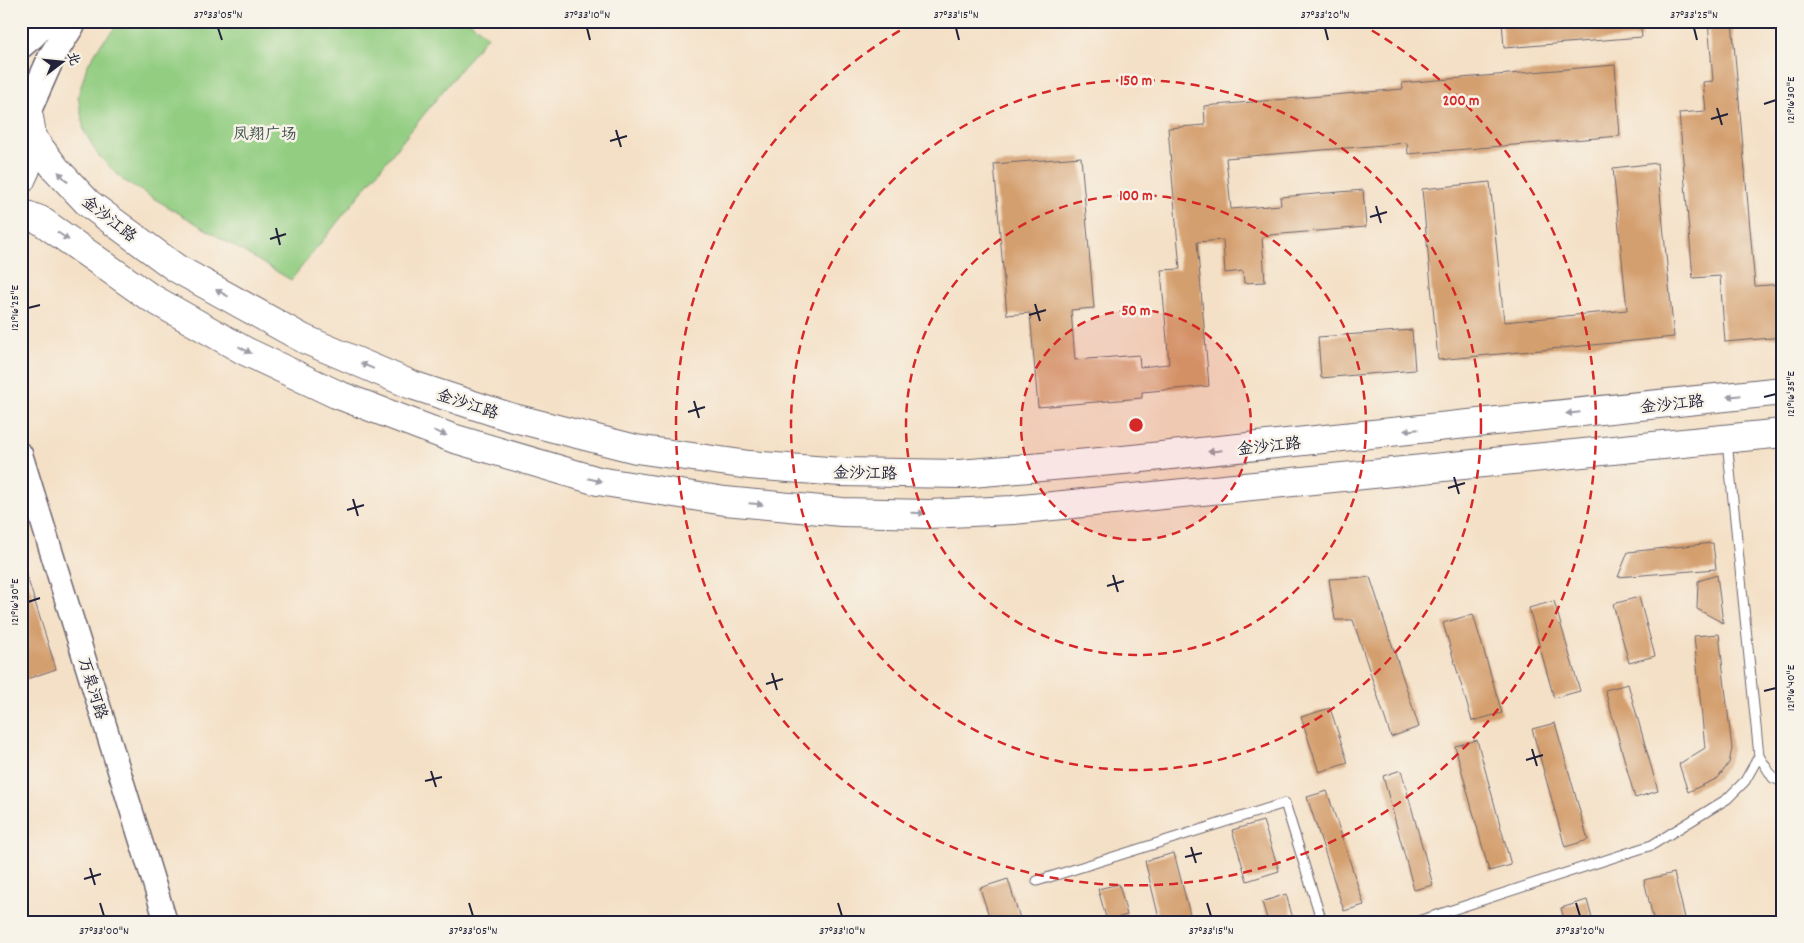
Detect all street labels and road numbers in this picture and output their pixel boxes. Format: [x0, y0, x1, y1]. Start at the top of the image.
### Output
street label: 金沙江路 [76, 191, 141, 249]
street label: 金沙江路 [433, 385, 501, 426]
street label: 金沙江路 [1639, 391, 1705, 420]
street label: 金沙江路 [1236, 433, 1302, 462]
street label: 金沙江路 [833, 462, 897, 487]
street label: 万泉河路 [71, 655, 112, 723]

